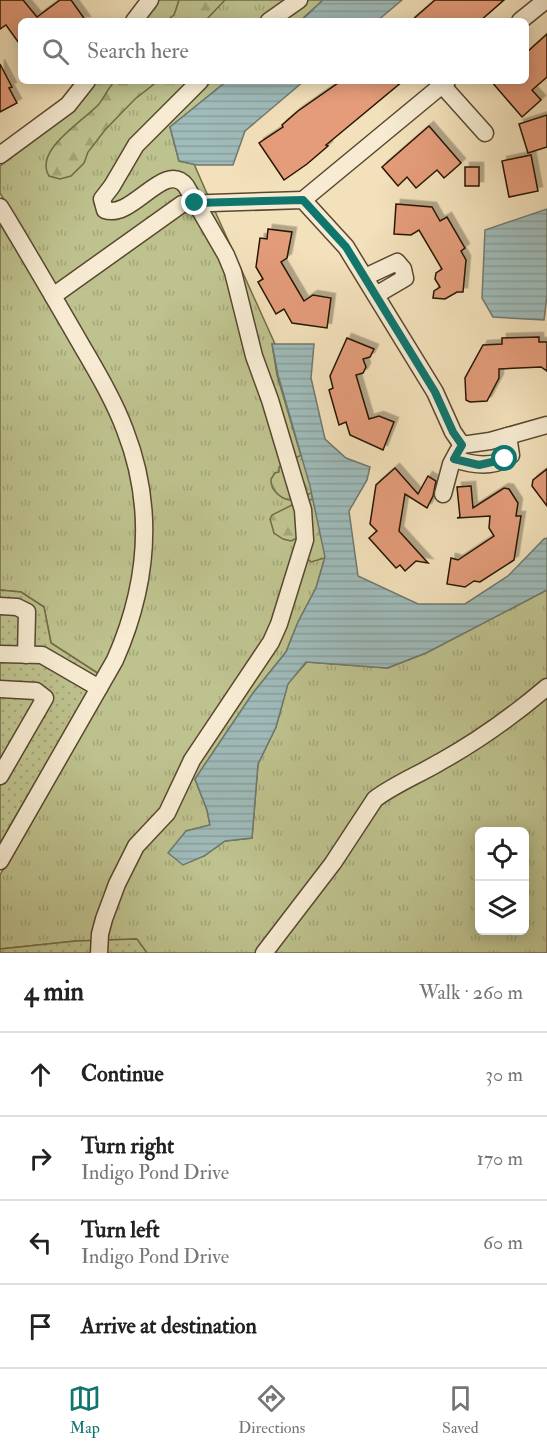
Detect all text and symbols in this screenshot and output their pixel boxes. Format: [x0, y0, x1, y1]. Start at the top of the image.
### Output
search box [18, 18, 529, 84]
icon: search [39, 35, 72, 68]
text: Search here [87, 37, 189, 65]
route end [181, 189, 207, 215]
route start [491, 445, 517, 471]
map controls [475, 827, 529, 935]
button: locate [475, 827, 529, 881]
button: layers [475, 881, 529, 935]
text: 4 min [24, 976, 84, 1008]
text: Walk · 260 m [419, 980, 523, 1005]
icon: ahead [24, 1058, 57, 1091]
text: Continue [81, 1060, 164, 1088]
text: 30 m [485, 1062, 523, 1087]
text: Turn right [81, 1132, 174, 1160]
icon: right [24, 1142, 57, 1175]
text: 170 m [477, 1146, 523, 1171]
text: Indigo Pond Drive [81, 1160, 229, 1185]
text: Turn left [81, 1216, 160, 1244]
icon: left [24, 1226, 57, 1259]
text: 60 m [483, 1230, 523, 1255]
text: Indigo Pond Drive [81, 1244, 229, 1269]
icon: arrive [24, 1310, 57, 1343]
text: Arrive at destination [81, 1312, 257, 1340]
tab: Map [68, 1382, 101, 1438]
tab: Directions [238, 1382, 305, 1438]
tab: Saved [442, 1382, 479, 1438]

